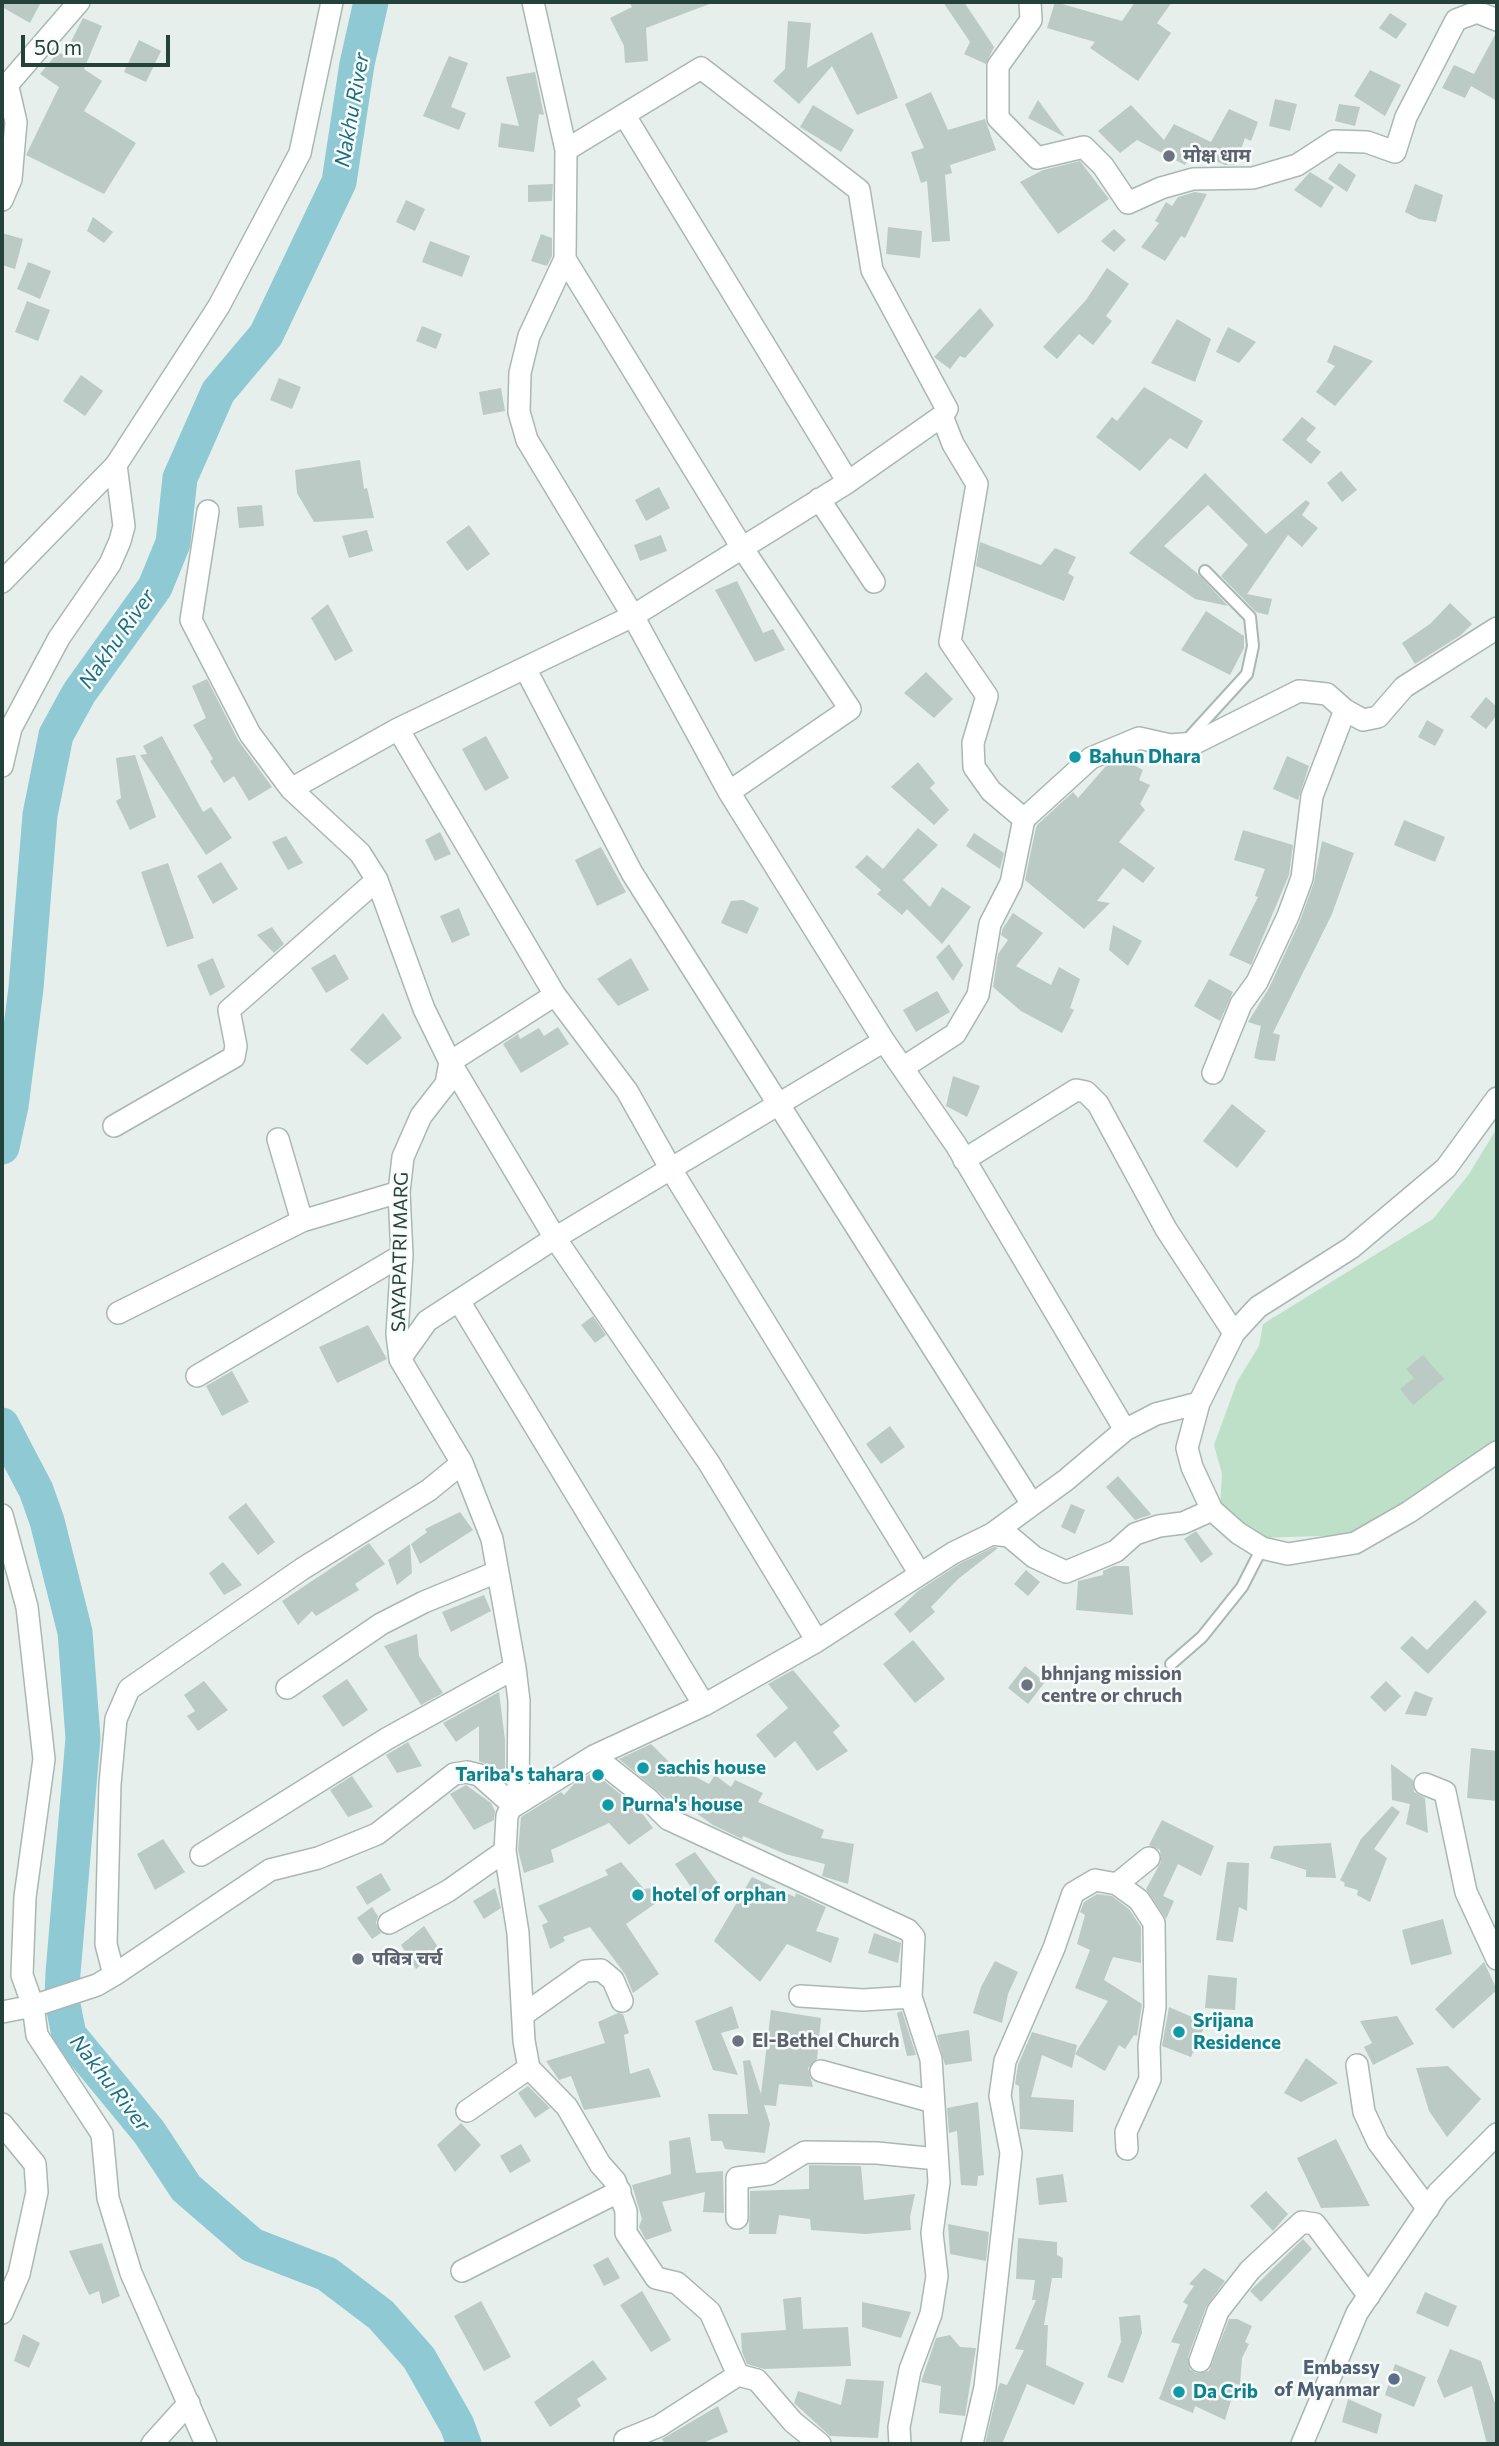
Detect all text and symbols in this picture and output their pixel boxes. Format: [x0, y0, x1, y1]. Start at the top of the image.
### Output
scale bar [24, 21, 173, 65]
text: 50 m [34, 34, 82, 59]
water label: Nakhu River [330, 51, 374, 169]
place label: मोक्ष धाम [1183, 145, 1251, 167]
marker: मोक्ष धाम [1161, 148, 1177, 164]
water label: Nakhu River [74, 584, 160, 694]
place label: Bahun Dhara [1089, 746, 1201, 768]
marker: Bahun Dhara [1067, 749, 1083, 765]
street label: SAYAPATRI MARG [387, 1172, 413, 1332]
place label: bhnjang mission centre or chruch [1041, 1663, 1182, 1707]
marker: bhnjang mission centre or chruch [1019, 1677, 1035, 1693]
place label: sachis house [657, 1757, 766, 1779]
marker: sachis house [635, 1760, 651, 1776]
place label: Tariba's tahara [455, 1764, 584, 1786]
marker: Tariba's tahara [590, 1767, 606, 1783]
place label: Purna's house [622, 1794, 743, 1816]
marker: Purna's house [600, 1797, 616, 1813]
place label: hotel of orphan [652, 1884, 786, 1906]
marker: hotel of orphan [630, 1887, 646, 1903]
place label: पबित्र चर्च [372, 1948, 442, 1970]
marker: पबित्र चर्च [350, 1951, 366, 1967]
place label: Srijana Residence [1193, 2010, 1281, 2054]
marker: Srijana Residence [1171, 2024, 1187, 2040]
water label: Nakhu River [65, 2030, 155, 2136]
place label: El-Bethel Church [752, 2030, 900, 2052]
marker: El-Bethel Church [730, 2033, 746, 2049]
place label: Embassy of Myanmar [1274, 2357, 1380, 2401]
marker: Embassy of Myanmar [1386, 2371, 1402, 2387]
place label: Da Crib [1193, 2381, 1258, 2403]
marker: Da Crib [1171, 2384, 1187, 2400]

